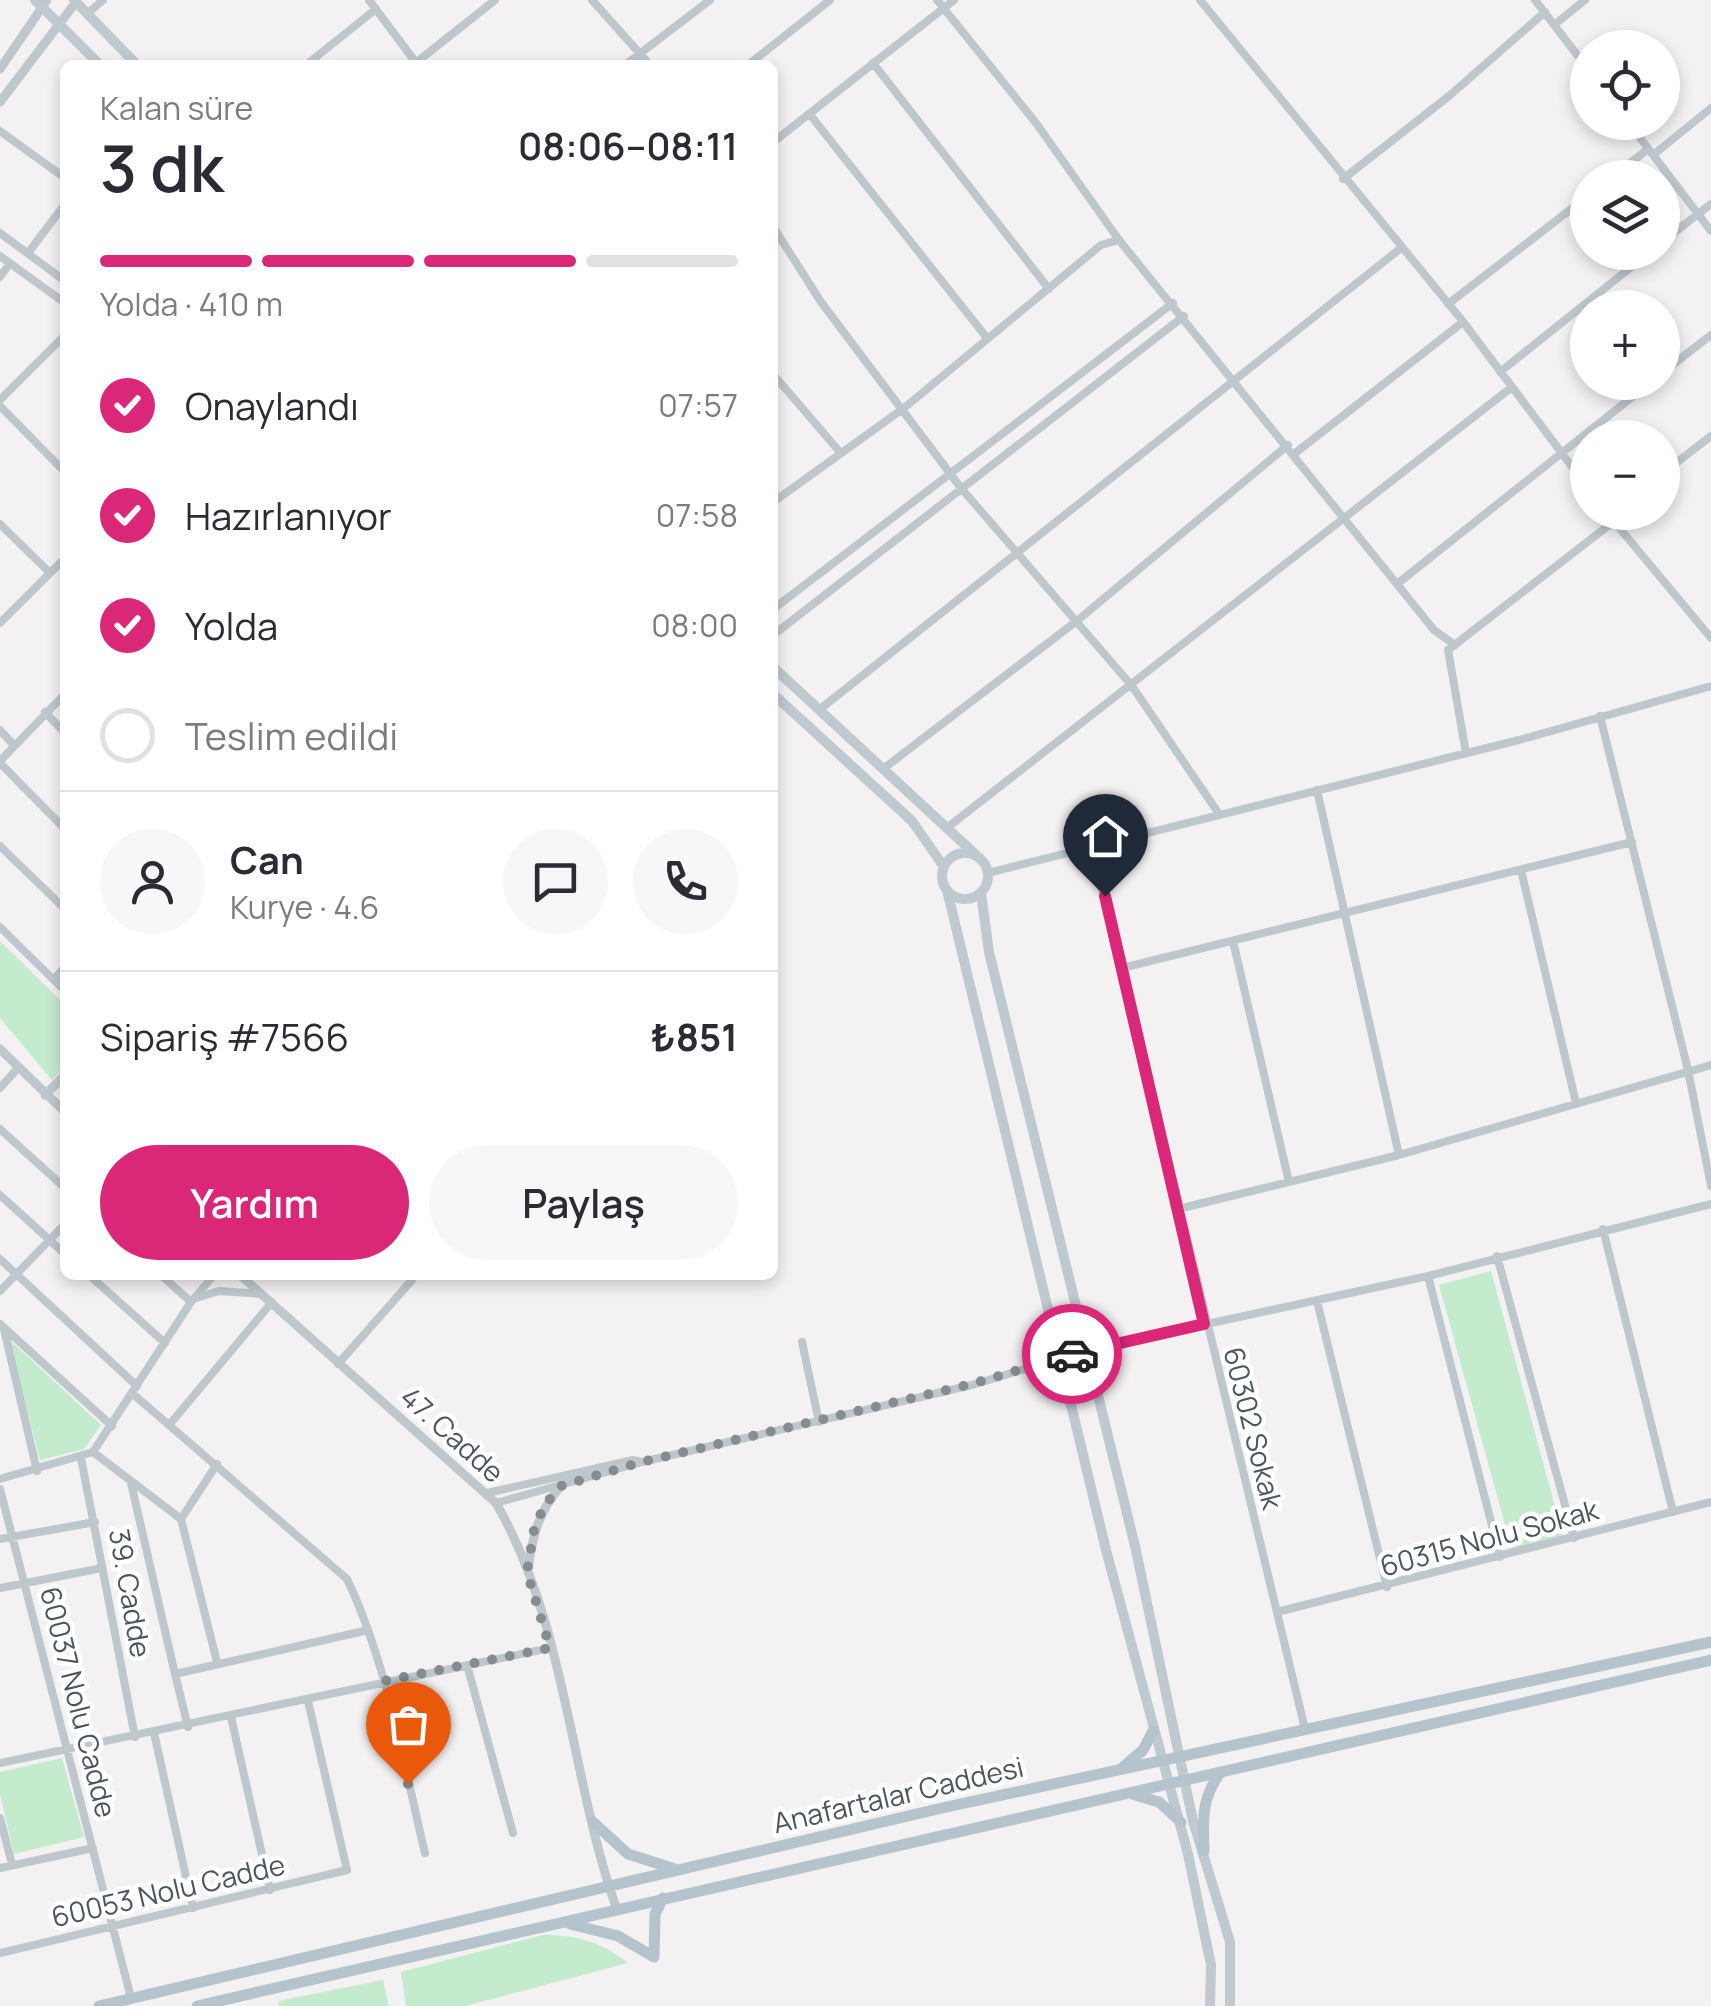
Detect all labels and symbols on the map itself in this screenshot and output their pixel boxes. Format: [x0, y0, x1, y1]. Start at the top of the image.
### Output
pin [1063, 794, 1148, 897]
courier [1022, 1304, 1122, 1404]
street label: 60302 Sokak [1216, 1343, 1293, 1514]
street label: 47. Cadde [393, 1378, 513, 1490]
street label: 60315 Nolu Sokak [1376, 1489, 1603, 1584]
street label: 39. Cadde [101, 1526, 161, 1660]
street label: 60037 Nolu Cadde [32, 1583, 126, 1821]
pin [366, 1682, 451, 1785]
street label: Anafartalar Caddesi [769, 1747, 1027, 1841]
street label: 60053 Nolu Cadde [48, 1845, 288, 1935]

